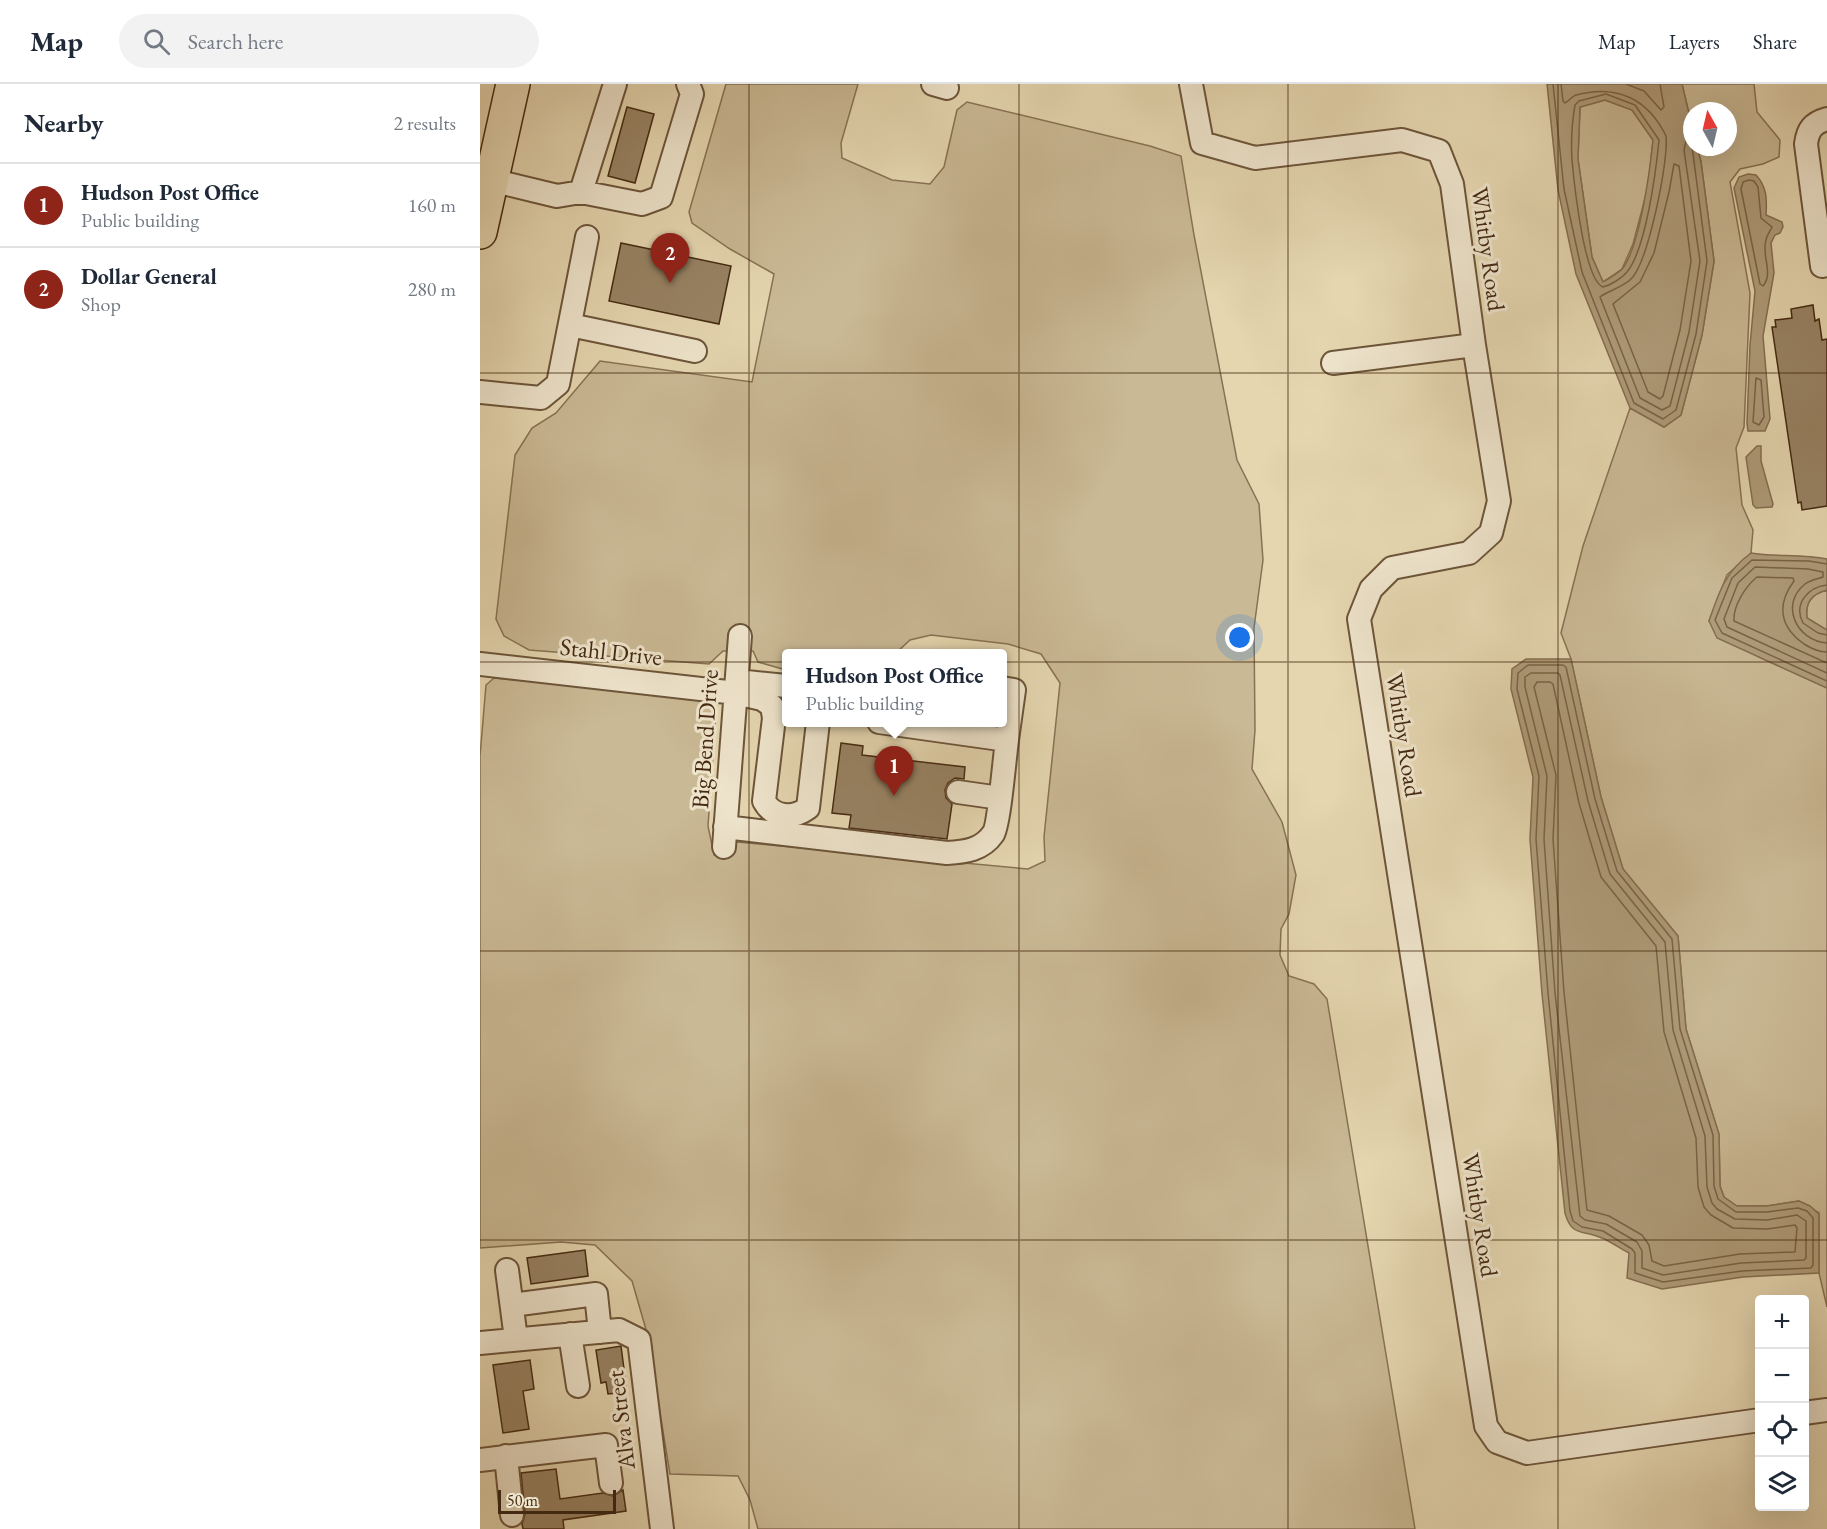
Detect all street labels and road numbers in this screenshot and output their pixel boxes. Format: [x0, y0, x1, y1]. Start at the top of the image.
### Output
street label: Whitby Road [1464, 185, 1513, 314]
street label: Stahl Drive [558, 631, 664, 672]
street label: Big Bend Drive [684, 668, 725, 810]
street label: Whitby Road [1379, 671, 1430, 800]
street label: Whitby Road [1455, 1151, 1506, 1280]
street label: Alva Street [599, 1368, 642, 1472]

